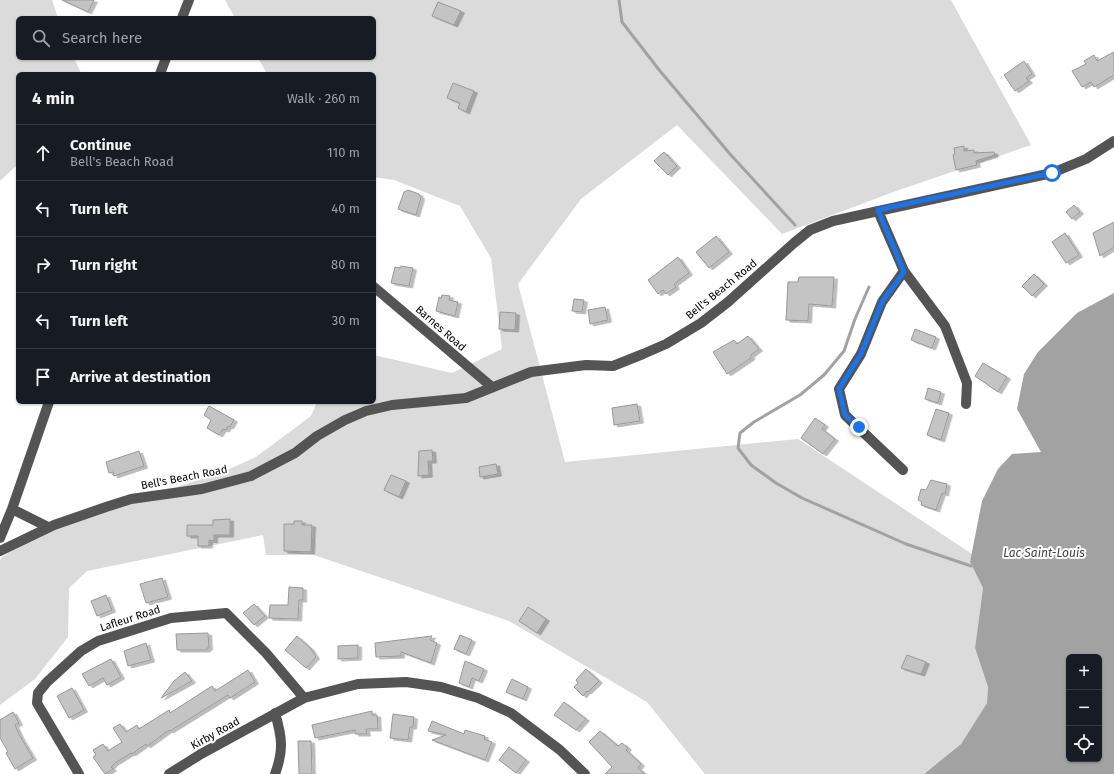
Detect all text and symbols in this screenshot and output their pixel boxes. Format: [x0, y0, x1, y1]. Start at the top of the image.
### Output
search box [16, 16, 376, 60]
icon: search [30, 27, 52, 49]
text: Search here [62, 29, 142, 47]
text: 4 min [32, 88, 75, 109]
text: Walk · 260 m [287, 91, 360, 106]
text: Continue [70, 136, 131, 154]
icon: ahead [32, 142, 54, 164]
text: 110 m [327, 145, 360, 160]
text: Bell's Beach Road [70, 154, 174, 169]
route start [1043, 164, 1061, 182]
icon: left [32, 198, 54, 220]
text: Turn left [70, 200, 128, 218]
text: 40 m [331, 201, 360, 216]
icon: right [32, 254, 54, 276]
text: Turn right [70, 256, 137, 274]
text: 80 m [331, 257, 360, 272]
street label: Bell's Beach Road [683, 257, 760, 322]
street label: Barnes Road [413, 303, 469, 354]
icon: left [32, 310, 54, 332]
text: Turn left [70, 312, 128, 330]
text: 30 m [332, 313, 360, 328]
icon: arrive [32, 366, 54, 388]
text: Arrive at destination [70, 368, 211, 386]
route end [850, 418, 868, 436]
street label: Bell's Beach Road [140, 463, 228, 492]
water label: Lac Saint-Louis [1003, 546, 1085, 560]
street label: Lafleur Road [98, 603, 162, 634]
map controls [1066, 654, 1102, 762]
button: + [1066, 654, 1102, 690]
button: − [1066, 690, 1102, 726]
street label: Kirby Road [188, 715, 242, 752]
button: locate [1066, 726, 1102, 762]

